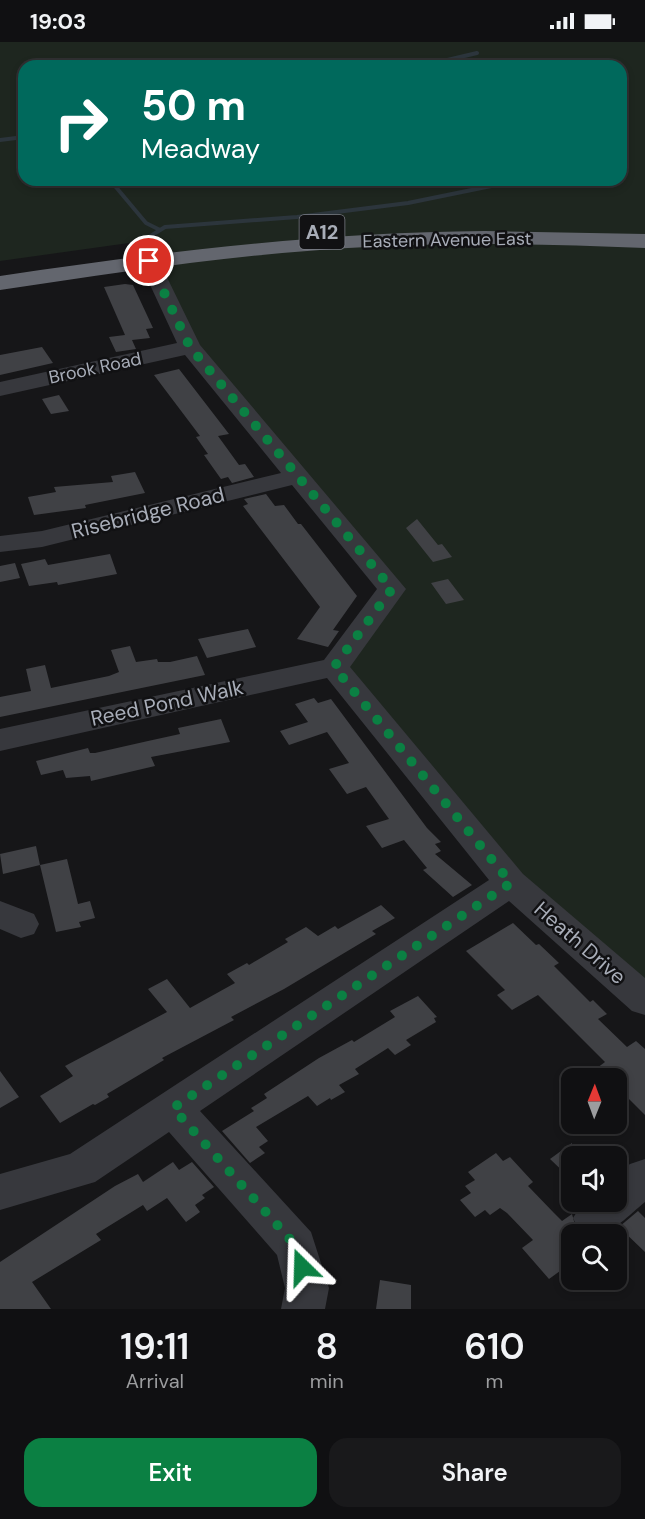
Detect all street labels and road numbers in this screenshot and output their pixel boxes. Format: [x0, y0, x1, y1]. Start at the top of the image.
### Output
road number: A12 [300, 215, 344, 249]
street label: Eastern Avenue East [362, 227, 532, 253]
street label: Brook Road [46, 346, 144, 390]
street label: Risebridge Road [69, 480, 227, 546]
street label: Reed Pond Walk [88, 673, 246, 733]
street label: Heath Drive [528, 895, 632, 991]

